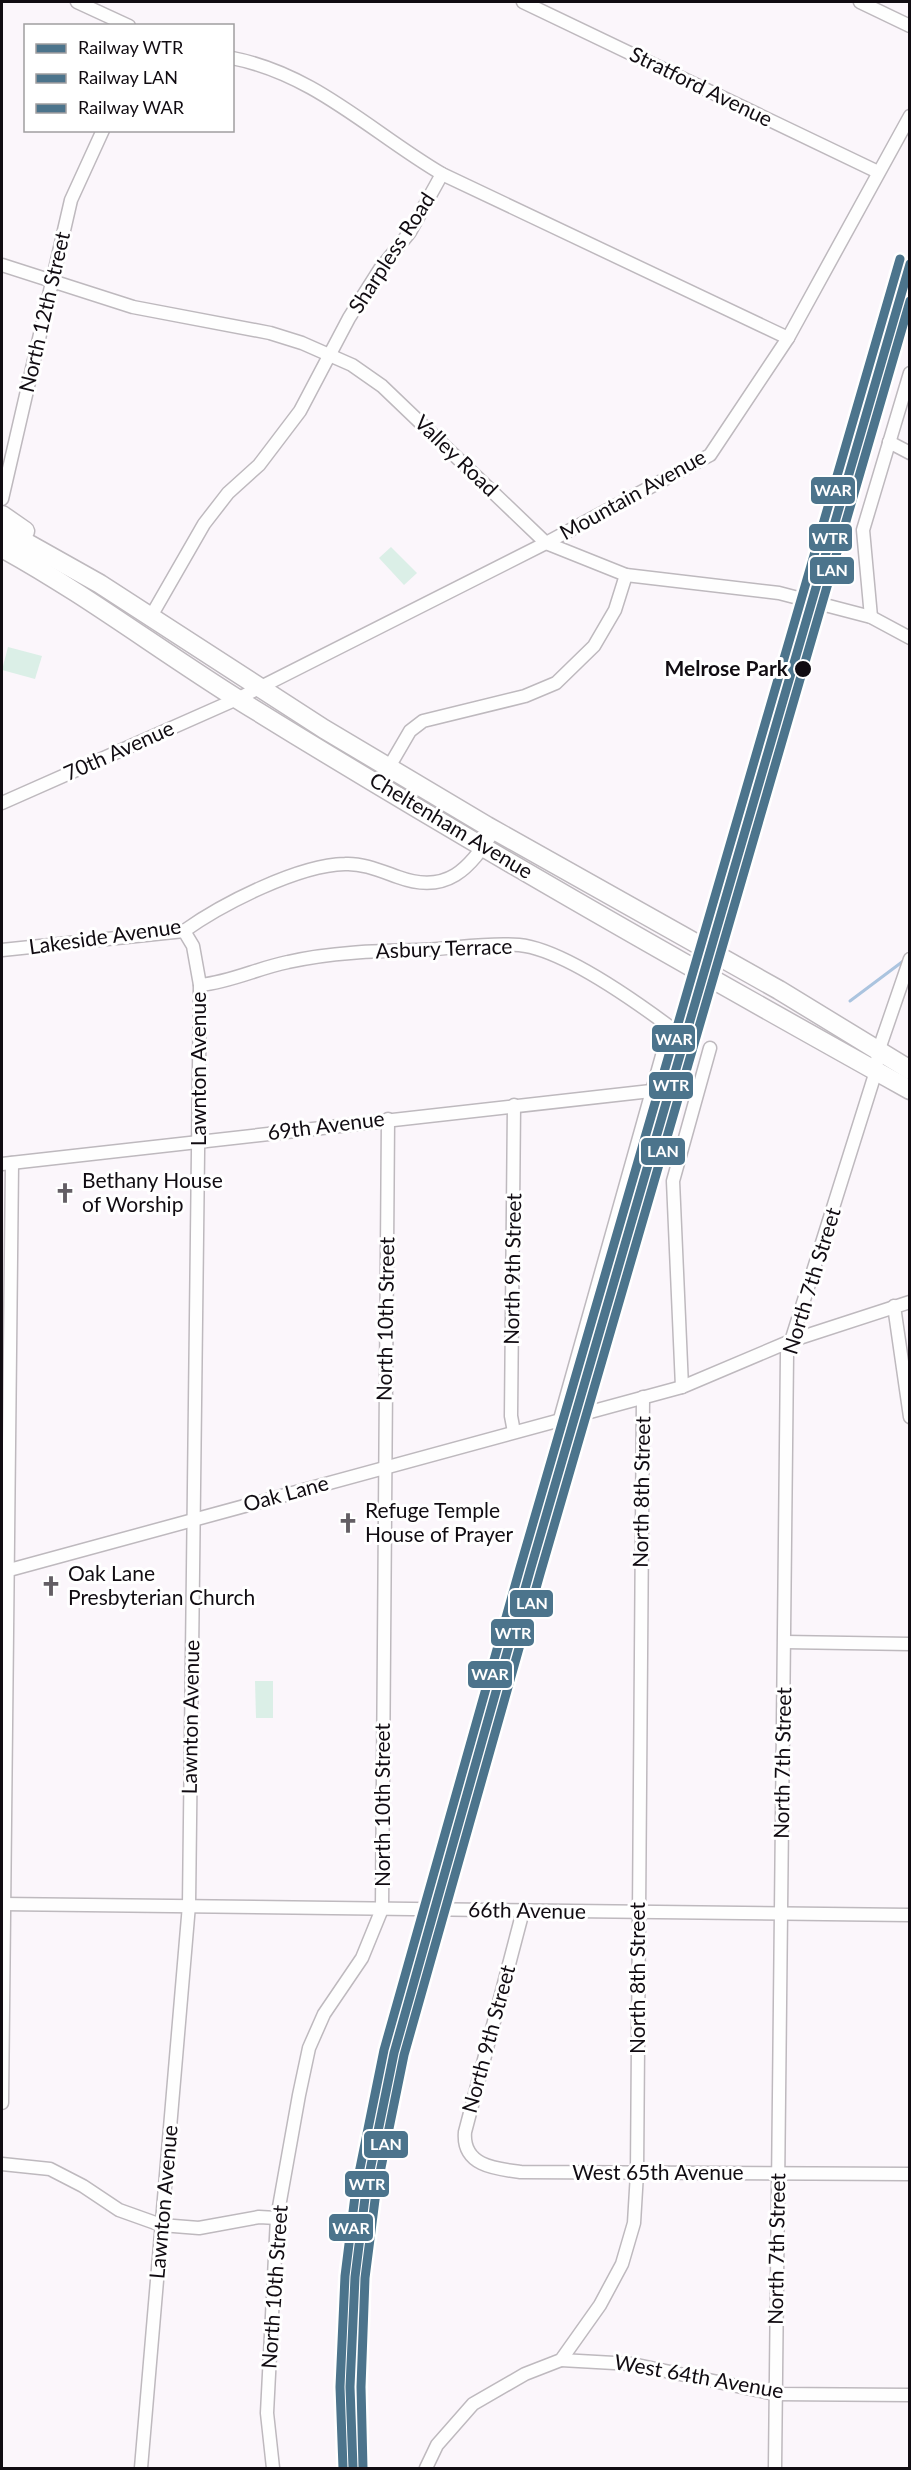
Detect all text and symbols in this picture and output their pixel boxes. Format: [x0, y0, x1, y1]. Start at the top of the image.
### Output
legend [24, 24, 234, 132]
text: Railway WTR [78, 36, 184, 58]
street label: Stratford Avenue [626, 40, 777, 131]
text: Railway LAN [78, 66, 178, 88]
text: Railway WAR [78, 96, 185, 118]
street label: Sharpless Road [342, 187, 439, 317]
street label: North 12th Street [13, 228, 74, 394]
street label: Valley Road [410, 409, 504, 501]
street label: Mountain Avenue [555, 443, 710, 544]
line badge: WAR [810, 476, 856, 505]
text: WAR [814, 480, 852, 499]
line badge: WTR [808, 523, 853, 552]
text: WTR [812, 528, 849, 547]
line badge: LAN [809, 556, 855, 585]
text: LAN [816, 560, 848, 579]
place label: Melrose Park [665, 655, 789, 680]
marker: Melrose Park [793, 659, 813, 679]
street label: 70th Avenue [59, 714, 177, 785]
street label: Cheltenham Avenue [366, 766, 538, 883]
street label: Lakeside Avenue [27, 912, 183, 959]
street label: Asbury Terrace [375, 933, 513, 962]
street label: Lawnton Avenue [185, 992, 210, 1146]
line badge: WAR [651, 1024, 696, 1053]
text: WAR [655, 1029, 693, 1048]
line badge: WTR [648, 1071, 694, 1100]
text: WTR [653, 1075, 690, 1094]
street label: 69th Avenue [266, 1105, 386, 1144]
line badge: LAN [640, 1137, 686, 1166]
text: LAN [647, 1141, 679, 1160]
place label: Bethany House of Worship [82, 1167, 223, 1216]
church icon: Bethany House of Worship [53, 1181, 77, 1205]
street label: North 9th Street [498, 1192, 525, 1345]
street label: North 7th Street [776, 1204, 845, 1357]
street label: North 10th Street [371, 1236, 398, 1401]
street label: North 8th Street [627, 1415, 654, 1568]
street label: Oak Lane [240, 1469, 331, 1516]
place label: Refuge Temple House of Prayer [365, 1497, 514, 1546]
church icon: Refuge Temple House of Prayer [336, 1511, 360, 1535]
place label: Oak Lane Presbyterian Church [68, 1560, 255, 1609]
church icon: Oak Lane Presbyterian Church [39, 1574, 63, 1598]
line badge: LAN [509, 1589, 554, 1618]
text: LAN [516, 1593, 548, 1612]
line badge: WTR [490, 1618, 535, 1647]
text: WTR [495, 1623, 532, 1642]
street label: Lawnton Avenue [176, 1640, 203, 1794]
line badge: WAR [467, 1660, 513, 1689]
text: WAR [471, 1664, 509, 1683]
street label: North 7th Street [768, 1686, 795, 1839]
street label: North 10th Street [369, 1722, 394, 1887]
street label: 66th Avenue [468, 1896, 586, 1923]
street label: North 8th Street [624, 1902, 649, 2054]
street label: North 9th Street [456, 1962, 519, 2115]
street label: Lawnton Avenue [143, 2124, 182, 2280]
line badge: LAN [363, 2130, 409, 2159]
text: LAN [370, 2134, 402, 2153]
street label: West 65th Avenue [572, 2159, 744, 2184]
line badge: WTR [344, 2170, 390, 2198]
street label: North 7th Street [762, 2172, 789, 2325]
text: WTR [349, 2174, 386, 2193]
street label: North 10th Street [255, 2204, 292, 2370]
line badge: WAR [328, 2213, 374, 2242]
text: WAR [332, 2218, 370, 2237]
street label: West 64th Avenue [613, 2348, 786, 2403]

